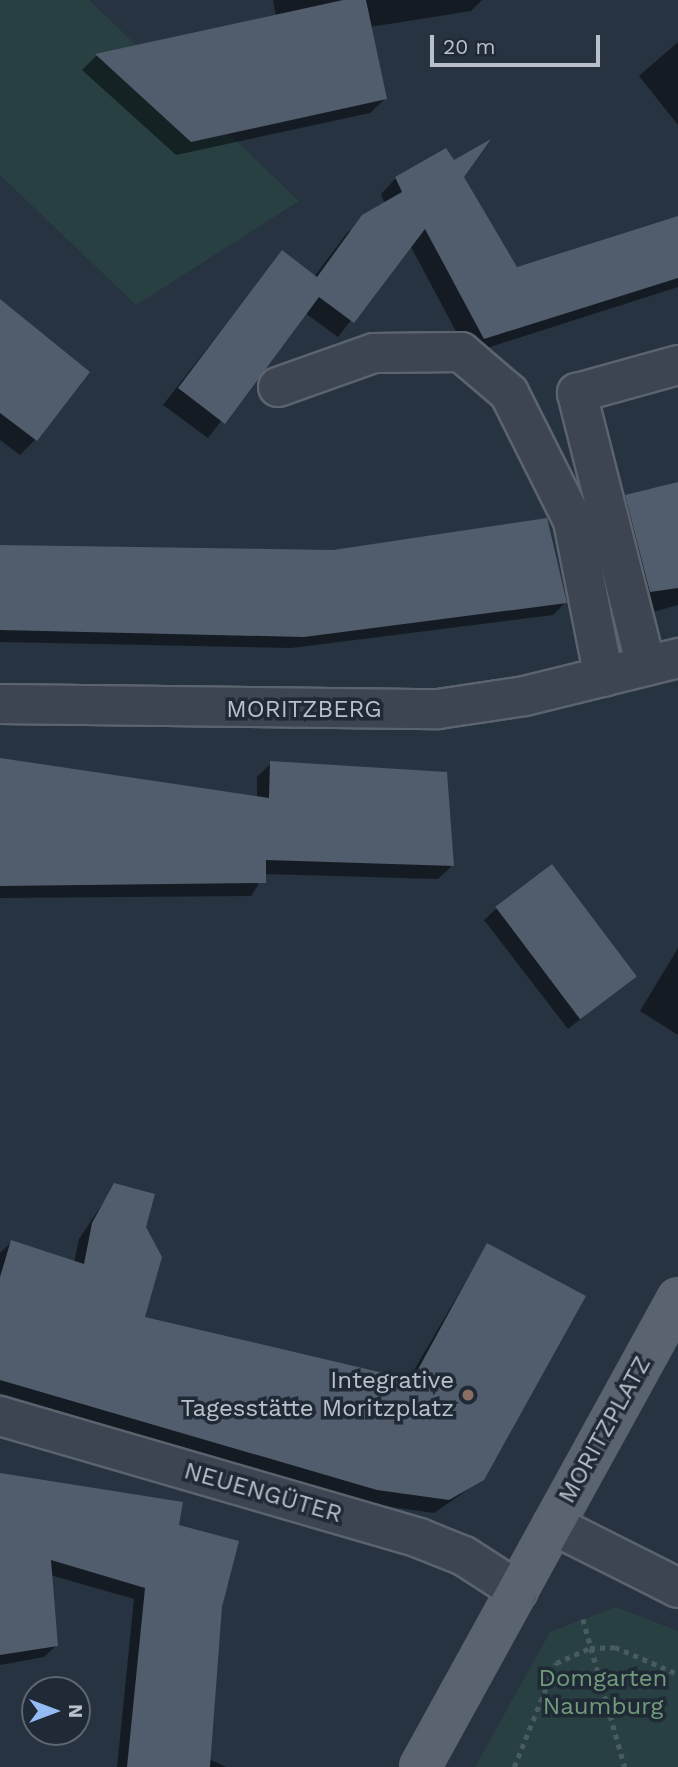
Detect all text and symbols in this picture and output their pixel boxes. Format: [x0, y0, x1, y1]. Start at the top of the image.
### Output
scale bar [433, 21, 603, 65]
text: 20 m [443, 34, 495, 59]
street label: MORITZBERG [226, 696, 382, 724]
street label: MORITZPLATZ [553, 1352, 657, 1508]
place label: Integrative Tagesstätte Moritzplatz [181, 1367, 454, 1423]
marker: Integrative Tagesstätte Moritzplatz [460, 1387, 476, 1403]
street label: NEUENGÜTER [181, 1457, 345, 1529]
park label: Domgarten Naumburg [539, 1665, 667, 1721]
north arrow [21, 1676, 91, 1746]
text: N [64, 1704, 87, 1718]

